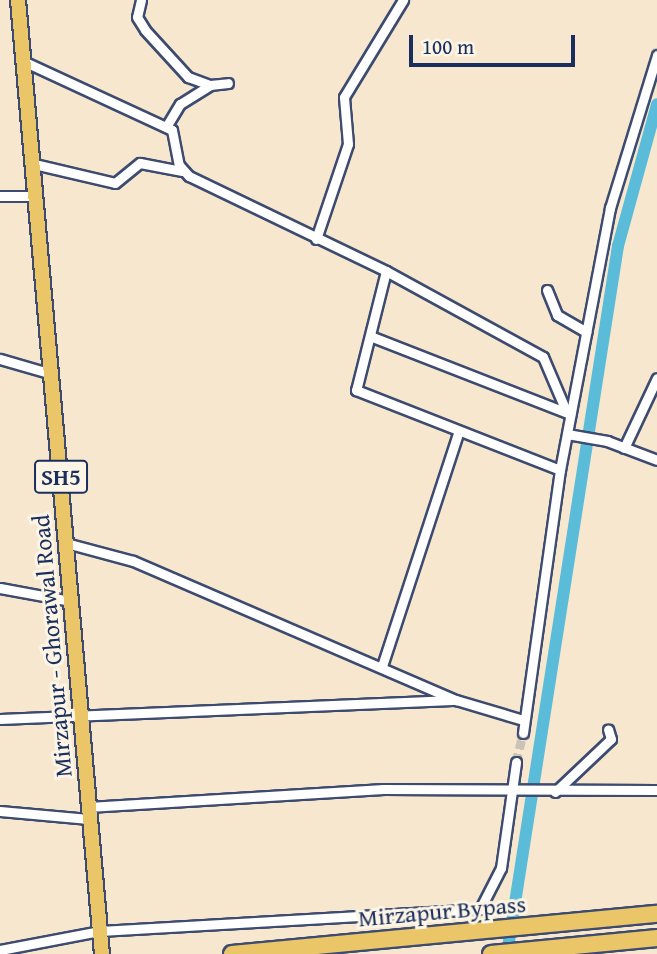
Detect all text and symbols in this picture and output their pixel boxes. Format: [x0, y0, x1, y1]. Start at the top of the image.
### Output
scale bar [412, 21, 578, 65]
text: 100 m [422, 31, 474, 62]
road number: SH5 [33, 457, 89, 496]
street label: Mirzapur - Ghorawal Road [26, 513, 78, 779]
street label: Mirzapur Bypass [357, 889, 527, 933]

